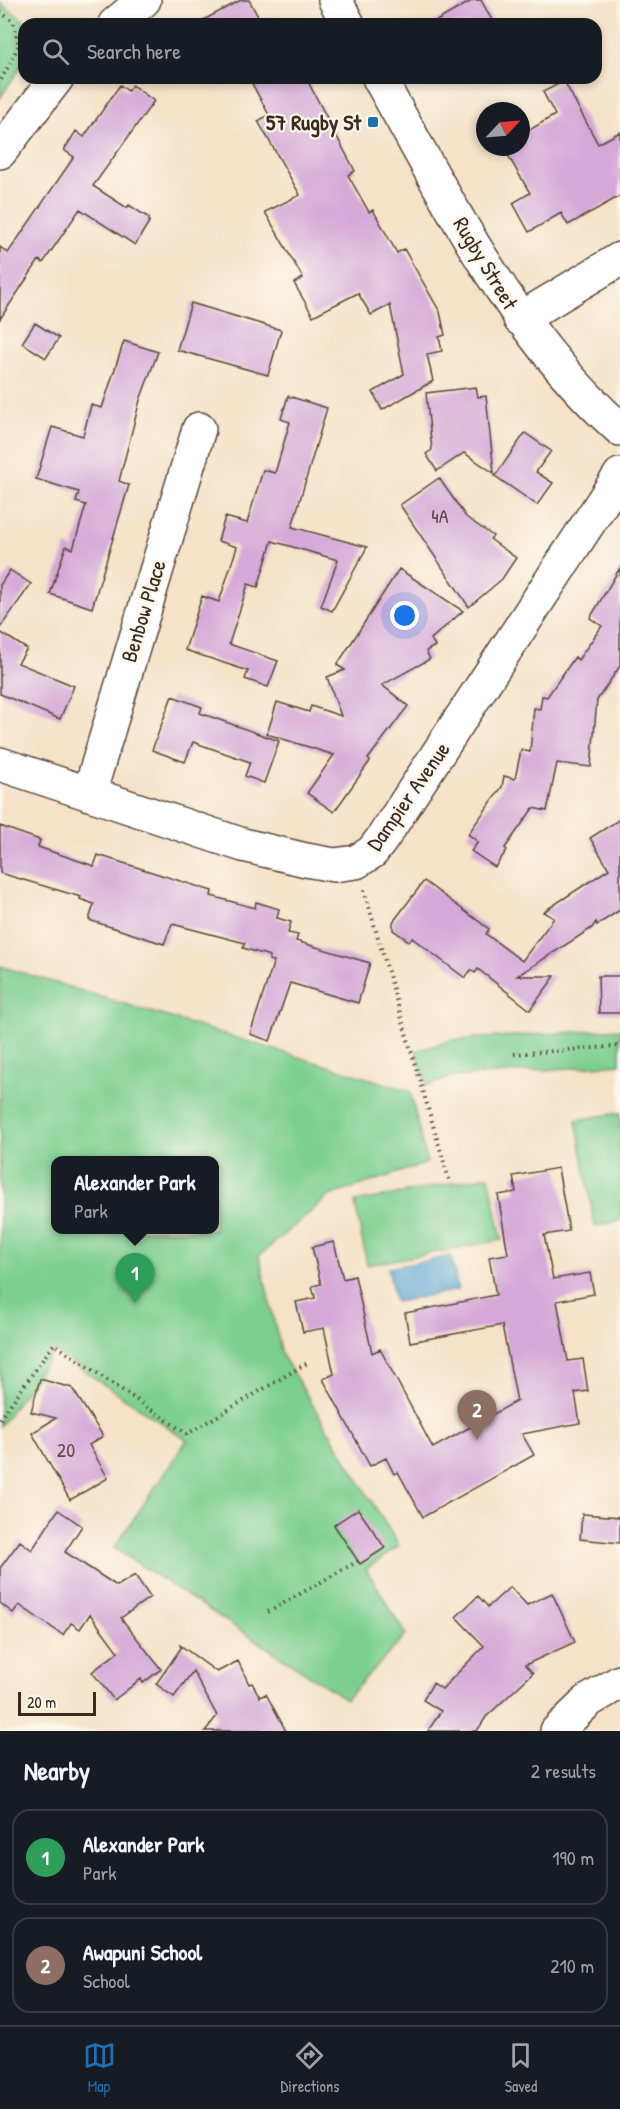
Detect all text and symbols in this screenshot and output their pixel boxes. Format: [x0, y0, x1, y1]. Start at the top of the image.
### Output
search box [18, 18, 602, 84]
icon: search [39, 35, 72, 68]
text: Search here [87, 36, 181, 66]
north arrow [476, 102, 530, 156]
place label: 57 Rugby St [266, 107, 362, 138]
marker: 57 Rugby St [366, 115, 380, 129]
street label: Rugby Street [447, 211, 526, 315]
house number: 4A [431, 502, 449, 529]
street label: Benbow Place [113, 556, 173, 666]
your location [390, 601, 419, 630]
street label: Dampier Avenue [359, 735, 457, 856]
popup [51, 1156, 219, 1234]
text: Alexander Park [74, 1167, 196, 1197]
text: Park [74, 1197, 108, 1224]
pin: 1 [116, 1254, 154, 1303]
pin: 2 [458, 1390, 496, 1440]
house number: 20 [57, 1436, 75, 1463]
scale bar [18, 1689, 96, 1716]
text: 20 m [27, 1691, 56, 1713]
text: Nearby [24, 1753, 90, 1788]
text: 2 results [531, 1757, 596, 1784]
text: Alexander Park [83, 1829, 204, 1859]
text: 1 [42, 1844, 49, 1871]
text: 190 m [552, 1844, 594, 1871]
text: Park [83, 1859, 116, 1886]
text: Awapuni School [83, 1937, 202, 1967]
text: 2 [41, 1952, 50, 1979]
text: 210 m [550, 1952, 594, 1979]
text: School [83, 1967, 130, 1994]
tab: Map [83, 2039, 116, 2097]
tab: Directions [281, 2039, 339, 2097]
tab: Saved [504, 2039, 537, 2097]

